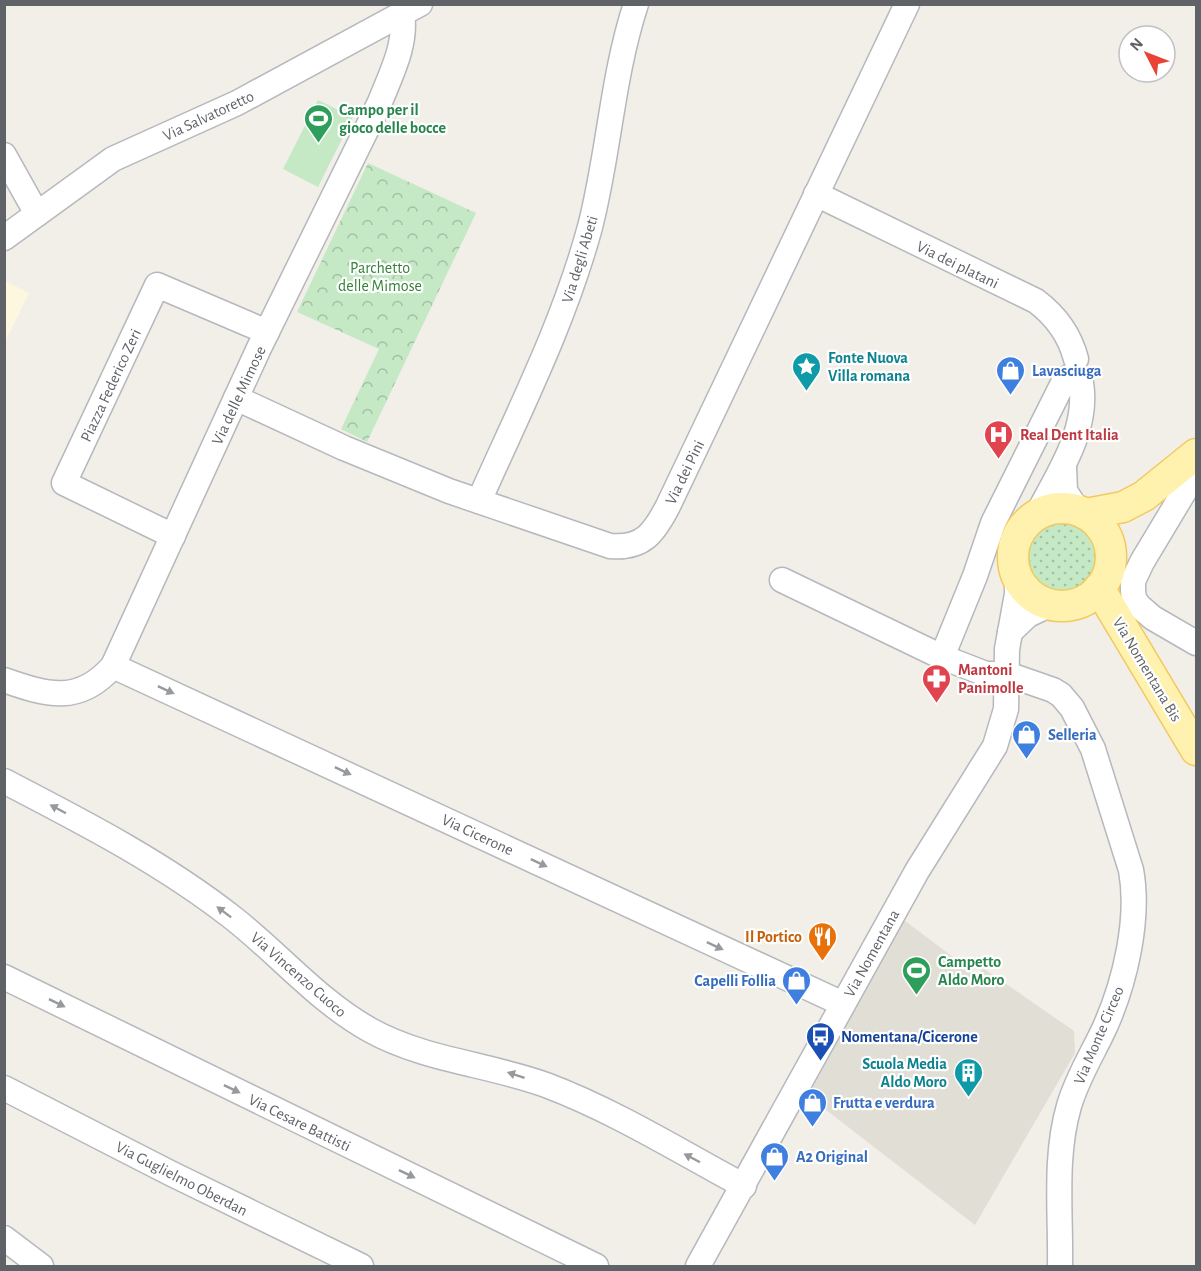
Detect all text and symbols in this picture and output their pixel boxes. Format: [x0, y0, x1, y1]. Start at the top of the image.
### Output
north arrow [1117, 24, 1177, 84]
text: N [1127, 35, 1146, 54]
street label: Via Salvatoretto [160, 88, 256, 144]
sports icon: Campo per il gioco delle bocce [302, 102, 334, 144]
place label: Campo per il gioco delle bocce [339, 102, 446, 136]
street label: Via degli Abeti [559, 214, 601, 305]
street label: Via dei platani [914, 238, 1001, 292]
park label: Parchetto delle Mimose [338, 260, 422, 294]
street label: Piazza Federico Zeri [78, 327, 144, 444]
street label: Via delle Mimose [209, 344, 269, 447]
place icon: Fonte Nuova Villa romana [791, 350, 823, 392]
place label: Fonte Nuova Villa romana [828, 350, 910, 384]
shop icon: Lavasciuga [995, 354, 1027, 396]
place label: Lavasciuga [1032, 363, 1102, 379]
hospital icon: Real Dent Italia [983, 418, 1015, 460]
place label: Real Dent Italia [1020, 427, 1119, 443]
street label: Via dei Pini [662, 438, 707, 507]
street label: Via Nomentana Bis [1110, 615, 1185, 725]
pharmacy icon: Mantoni Panimolle [921, 662, 953, 704]
place label: Mantoni Panimolle [958, 662, 1024, 696]
one-way arrow [157, 685, 175, 695]
shop icon: Selleria [1011, 718, 1043, 760]
place label: Selleria [1048, 727, 1097, 743]
one-way arrow [334, 767, 352, 777]
one-way arrow [50, 804, 67, 814]
street label: Via Cicerone [439, 811, 516, 858]
one-way arrow [530, 858, 547, 867]
one-way arrow [217, 906, 232, 918]
street label: Via Nomentana [841, 907, 903, 1000]
restaurant icon: Il Portico [807, 920, 839, 962]
street label: Via Vincenzo Cuoco [247, 929, 349, 1021]
place label: Il Portico [745, 929, 802, 945]
one-way arrow [707, 941, 724, 950]
sports icon: Campetto Aldo Moro [901, 954, 933, 996]
place label: Campetto Aldo Moro [938, 954, 1005, 988]
shop icon: Capelli Follia [781, 964, 813, 1006]
place label: Capelli Follia [694, 973, 776, 989]
street label: Via Monte Circeo [1071, 984, 1127, 1087]
one-way arrow [48, 997, 66, 1007]
bus stop icon: Nomentana/Cicerone [804, 1020, 836, 1062]
place label: Nomentana/Cicerone [841, 1029, 978, 1045]
place label: Scuola Media Aldo Moro [862, 1056, 947, 1090]
building icon: Scuola Media Aldo Moro [952, 1056, 984, 1098]
one-way arrow [507, 1070, 525, 1079]
one-way arrow [224, 1084, 241, 1093]
shop icon: Frutta e verdura [796, 1086, 828, 1128]
street label: Via Cesare Battisti [246, 1091, 353, 1155]
place label: Frutta e verdura [833, 1095, 935, 1111]
street label: Via Guglielmo Oberdan [113, 1139, 250, 1219]
shop icon: A2 Original [759, 1140, 791, 1182]
place label: A2 Original [796, 1149, 868, 1165]
one-way arrow [683, 1153, 700, 1163]
one-way arrow [399, 1170, 416, 1179]

